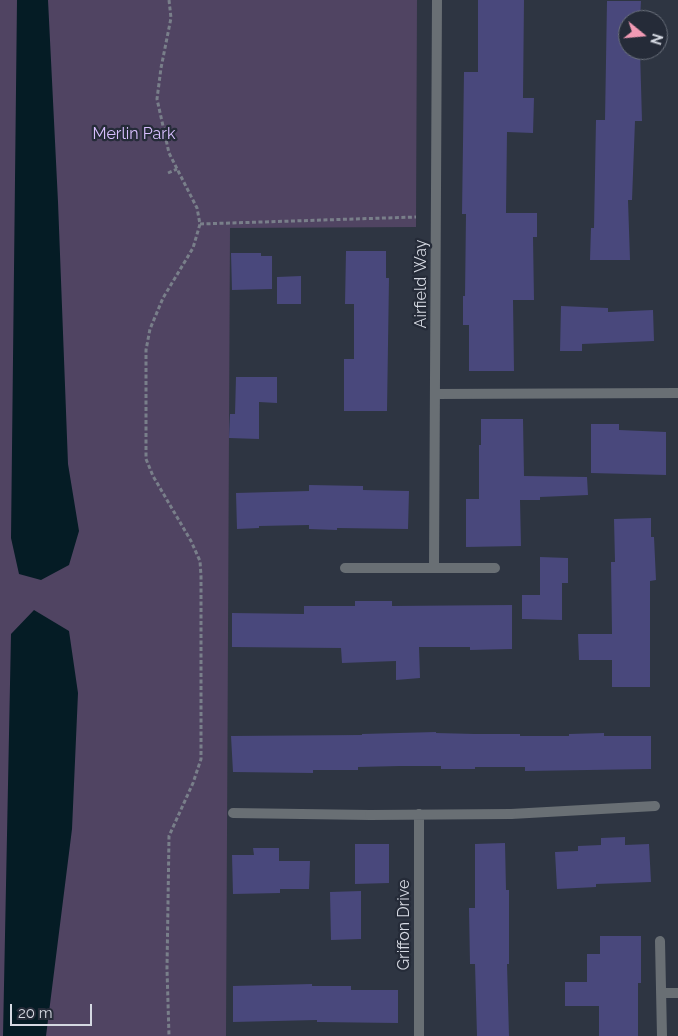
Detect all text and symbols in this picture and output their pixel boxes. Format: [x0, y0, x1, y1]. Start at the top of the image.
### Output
north arrow [618, 10, 668, 60]
text: N [647, 32, 666, 47]
park label: Merlin Park [93, 124, 175, 144]
street label: Airfield Way [411, 240, 431, 328]
street label: Griffon Drive [394, 880, 414, 970]
scale bar [12, 994, 95, 1026]
text: 20 m [18, 1004, 53, 1022]

